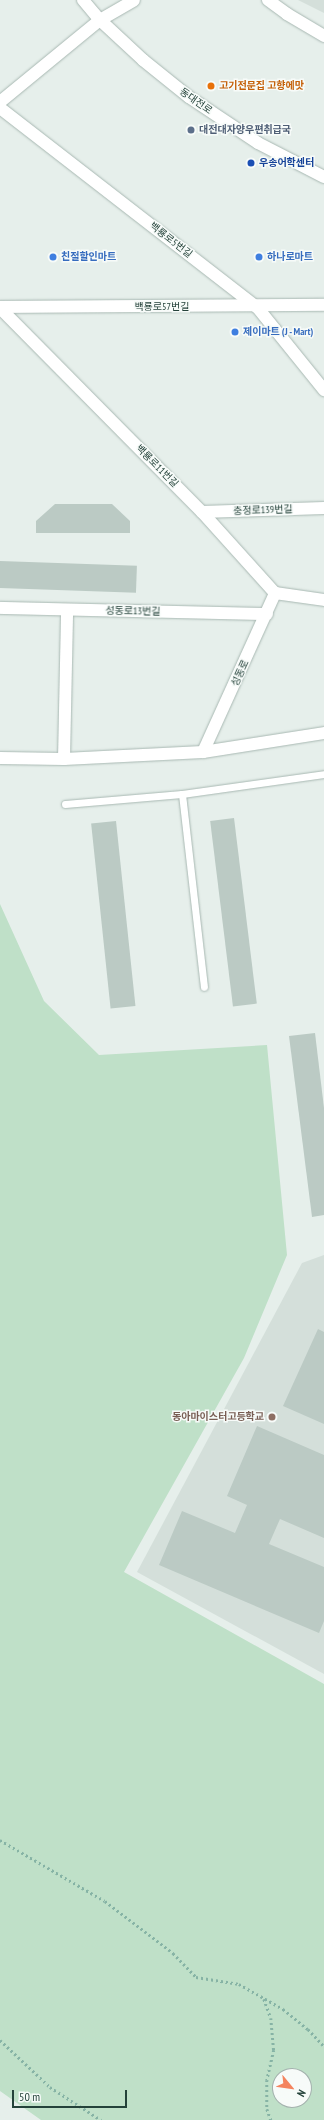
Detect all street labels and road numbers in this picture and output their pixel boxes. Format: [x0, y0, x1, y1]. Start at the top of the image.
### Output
street label: 동대전로 [177, 86, 215, 116]
street label: 백룡로5번길 [147, 220, 195, 260]
street label: 백룡로57번길 [135, 301, 189, 313]
street label: 백룡로11번길 [133, 442, 181, 490]
street label: 충정로139번길 [233, 503, 293, 517]
street label: 성동로13번길 [105, 605, 161, 617]
street label: 성동로 [229, 658, 251, 688]

